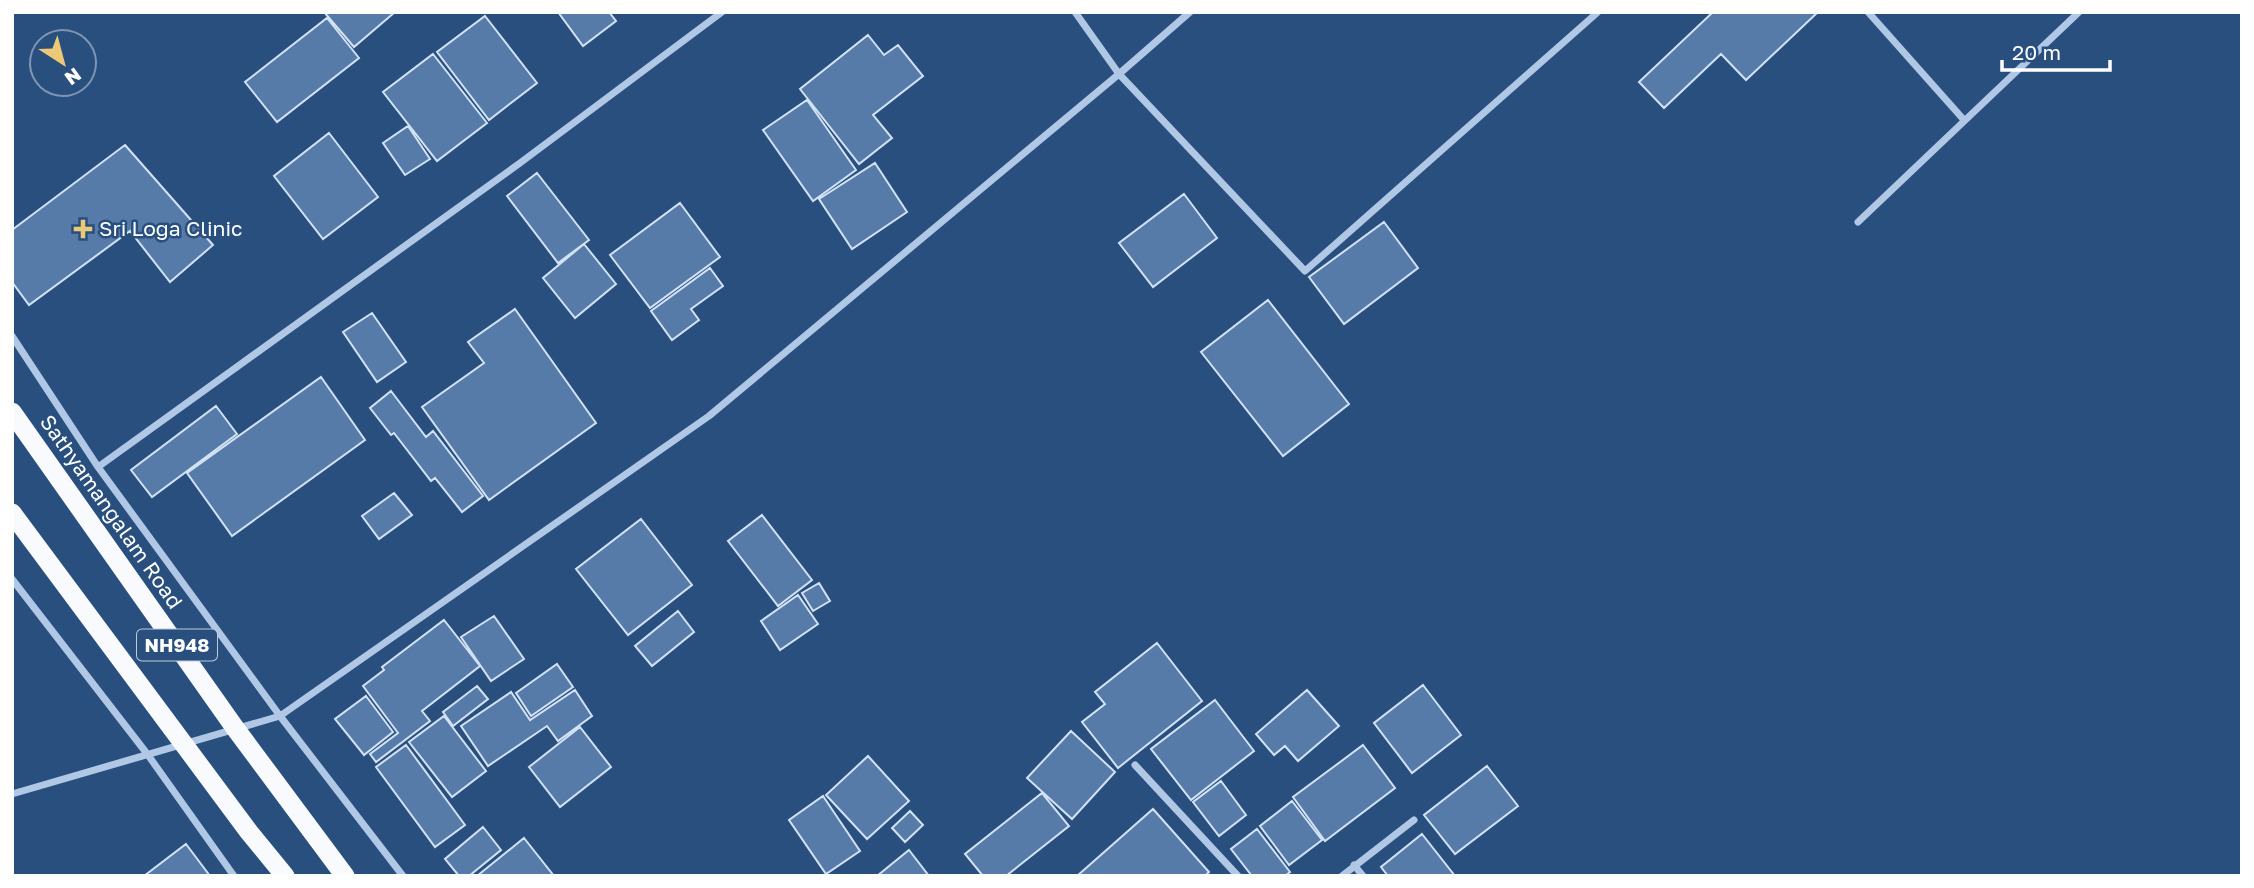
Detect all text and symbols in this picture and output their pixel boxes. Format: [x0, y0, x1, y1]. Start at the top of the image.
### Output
north arrow [28, 28, 98, 98]
scale bar [2002, 28, 2110, 72]
text: 20 m [2012, 39, 2061, 65]
text: N [61, 64, 86, 91]
place label: Sri Loga Clinic [99, 215, 243, 241]
marker: Sri Loga Clinic [73, 219, 93, 239]
street label: Sathyamangalam Road [35, 409, 189, 613]
road number: NH948 [137, 630, 217, 660]

